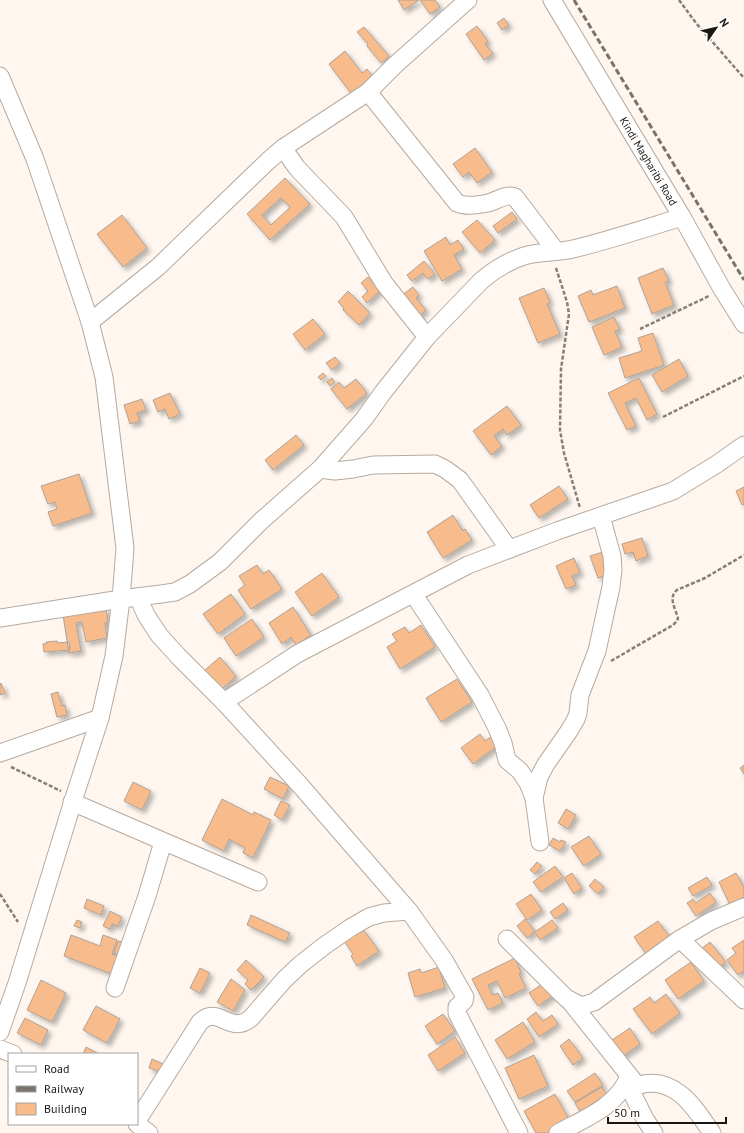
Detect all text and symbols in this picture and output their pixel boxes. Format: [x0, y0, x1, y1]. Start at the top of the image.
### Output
north arrow [696, 8, 736, 48]
text: N [716, 15, 732, 29]
street label: Kindi Magharibi Road [617, 114, 681, 208]
legend [8, 1053, 138, 1125]
text: Road [44, 1061, 69, 1076]
text: Railway [44, 1081, 84, 1096]
scale bar [608, 1099, 726, 1125]
text: Building [44, 1101, 87, 1116]
text: 50 m [614, 1105, 640, 1120]

